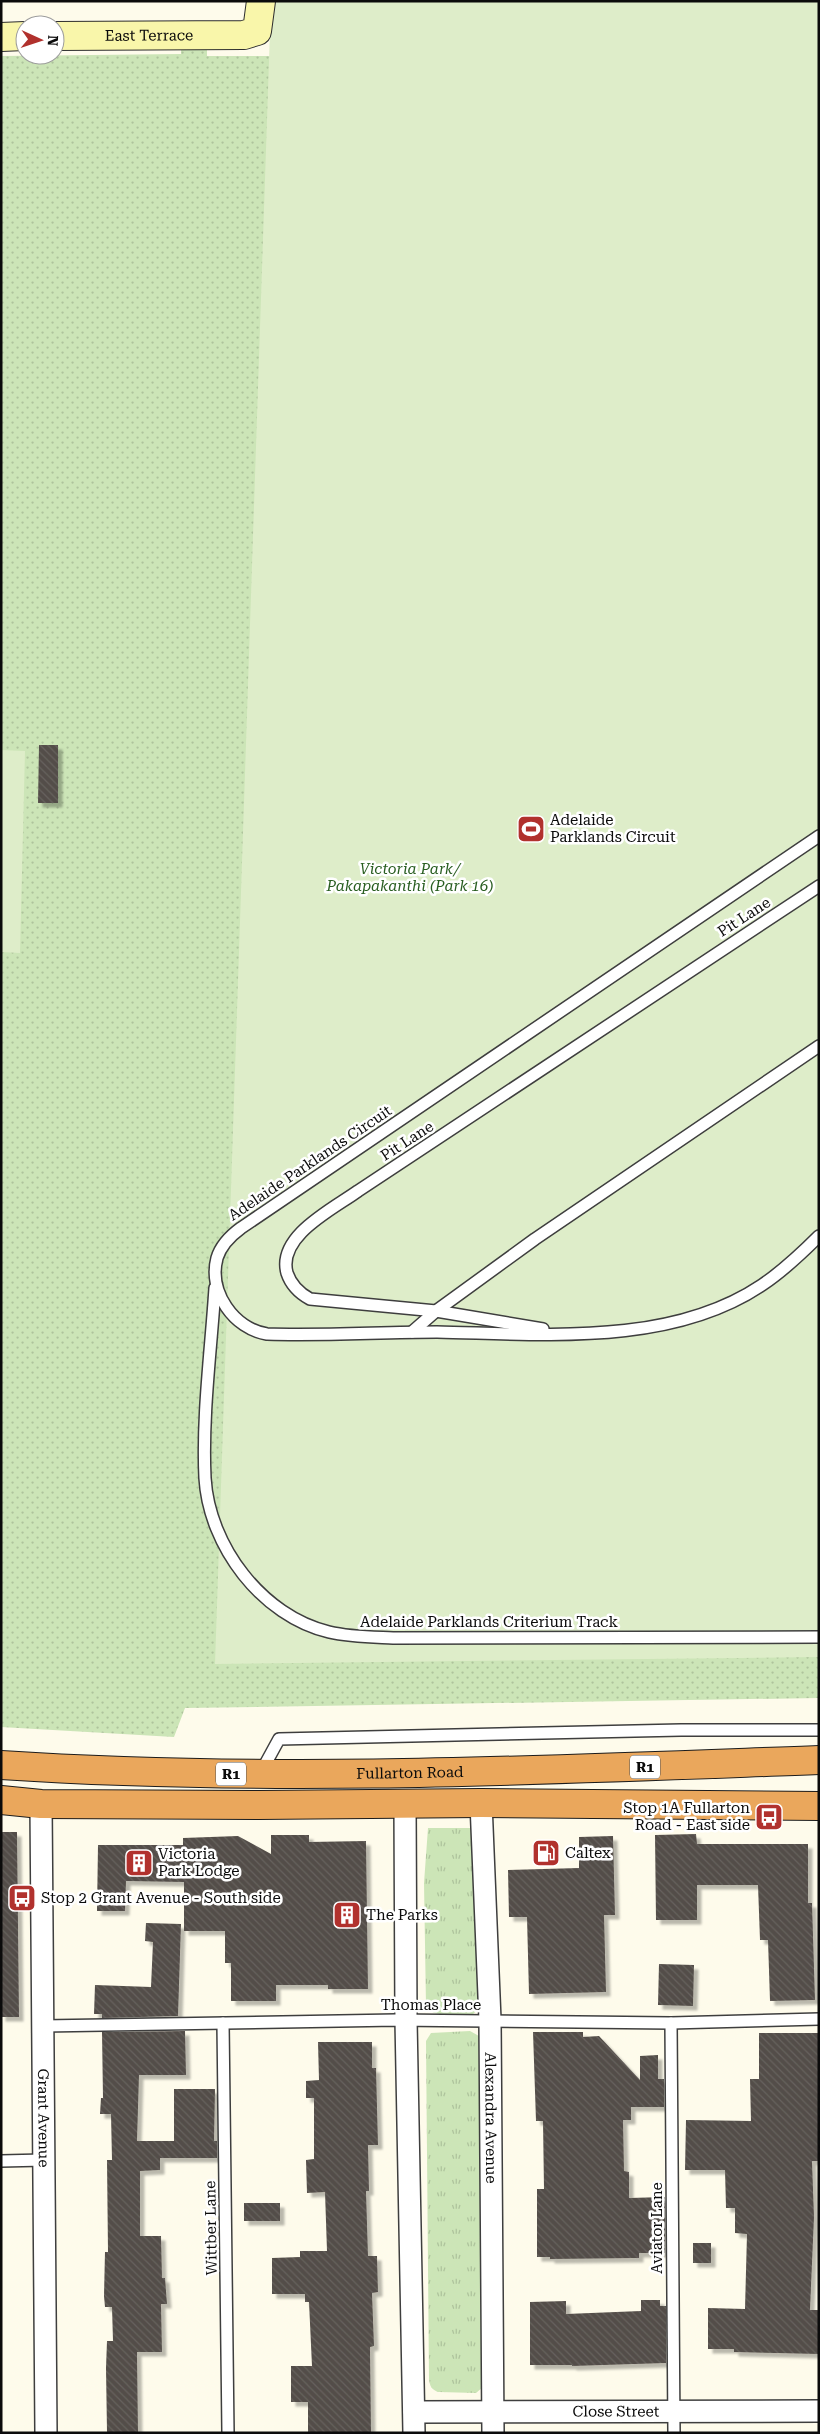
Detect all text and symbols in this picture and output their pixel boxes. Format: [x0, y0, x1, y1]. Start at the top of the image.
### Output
north arrow [15, 15, 65, 65]
street label: East Terrace [105, 26, 193, 45]
text: N [45, 35, 61, 47]
place label: Adelaide Parklands Circuit [550, 811, 676, 846]
sports icon: Adelaide Parklands Circuit [516, 814, 546, 844]
park label: Victoria Park/ Pakapakanthi (Park 16) [325, 860, 494, 895]
street label: Pit Lane [714, 893, 774, 941]
street label: Adelaide Parklands Circuit [225, 1101, 395, 1224]
street label: Pit Lane [377, 1117, 437, 1165]
street label: Adelaide Parklands Criterium Track [360, 1613, 619, 1631]
road number: R1 [630, 1755, 660, 1778]
road number: R1 [216, 1762, 246, 1786]
street label: Fullarton Road [356, 1763, 464, 1783]
place label: Stop 1A Fullarton Road - East side [623, 1799, 750, 1834]
bus stop icon: Stop 1A Fullarton Road - East side [754, 1802, 784, 1832]
fuel station icon: Caltex [531, 1838, 561, 1868]
place label: Caltex [565, 1844, 611, 1862]
place label: Victoria Park Lodge [158, 1845, 239, 1880]
building icon: Victoria Park Lodge [124, 1848, 154, 1878]
bus stop icon: Stop 2 Grant Avenue - South side [7, 1883, 37, 1913]
place label: Stop 2 Grant Avenue - South side [41, 1889, 281, 1907]
building icon: The Parks [332, 1900, 362, 1930]
place label: The Parks [366, 1906, 438, 1924]
street label: Thomas Place [381, 1996, 481, 2014]
street label: Alexandra Avenue [481, 2052, 500, 2184]
street label: Grant Avenue [34, 2068, 53, 2167]
street label: Wittber Lane [201, 2181, 221, 2275]
street label: Aviator Lane [648, 2182, 666, 2274]
street label: Close Street [573, 2402, 660, 2421]

